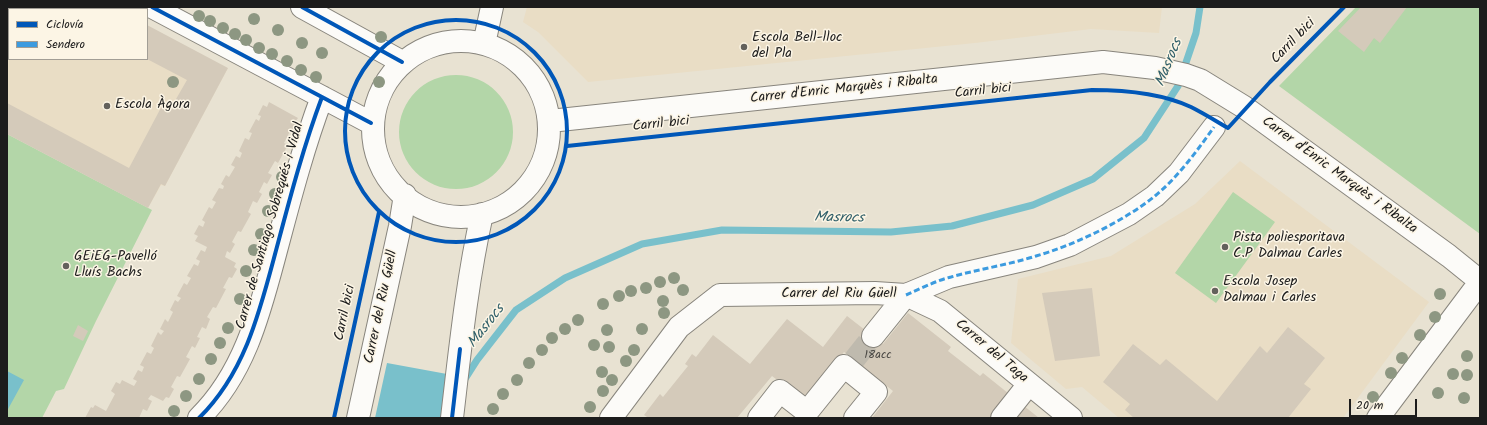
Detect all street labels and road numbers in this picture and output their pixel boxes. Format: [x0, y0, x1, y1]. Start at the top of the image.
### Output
street label: Carril bici [1268, 16, 1320, 68]
street label: Carrer d'Enric Marquès i Ribalta [749, 72, 939, 108]
street label: Carril bici [954, 81, 1012, 103]
street label: Carril bici [632, 114, 690, 136]
street label: Carrer d'Enric Marquès i Ribalta [1258, 114, 1420, 238]
street label: Carrer de Santiago Sobrequés i Vidal [233, 120, 309, 332]
street label: Carrer del Riu Güell [362, 249, 402, 365]
street label: Carril bici [332, 283, 360, 343]
street label: Carrer del Riu Güell [781, 287, 897, 303]
street label: Carrer del Taga [951, 317, 1031, 387]

